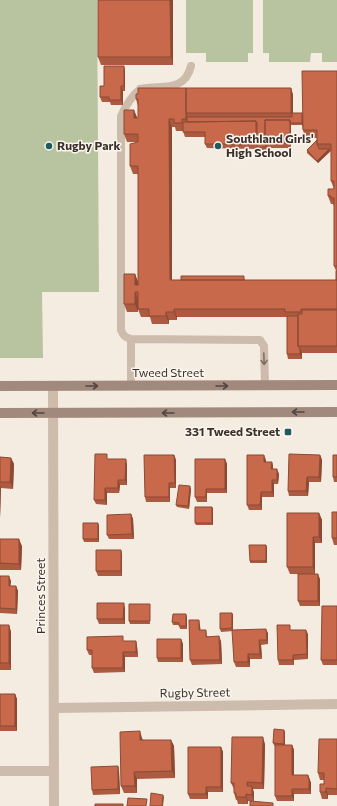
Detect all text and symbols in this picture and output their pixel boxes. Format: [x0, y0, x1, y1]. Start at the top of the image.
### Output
place label: Southland Girls' High School [226, 131, 314, 159]
place label: Rugby Park [57, 138, 120, 152]
marker: Rugby Park [44, 141, 54, 151]
marker: Southland Girls' High School [213, 141, 223, 151]
one-way arrow [261, 352, 268, 365]
street label: Tweed Street [132, 365, 204, 379]
one-way arrow [85, 382, 98, 390]
one-way arrow [215, 382, 228, 390]
one-way arrow [292, 408, 305, 416]
one-way arrow [32, 409, 45, 417]
one-way arrow [162, 409, 175, 417]
place label: 331 Tweed Street [185, 424, 280, 438]
marker: 331 Tweed Street [283, 427, 293, 437]
street label: Princes Street [33, 558, 47, 634]
street label: Rugby Street [160, 684, 230, 700]

